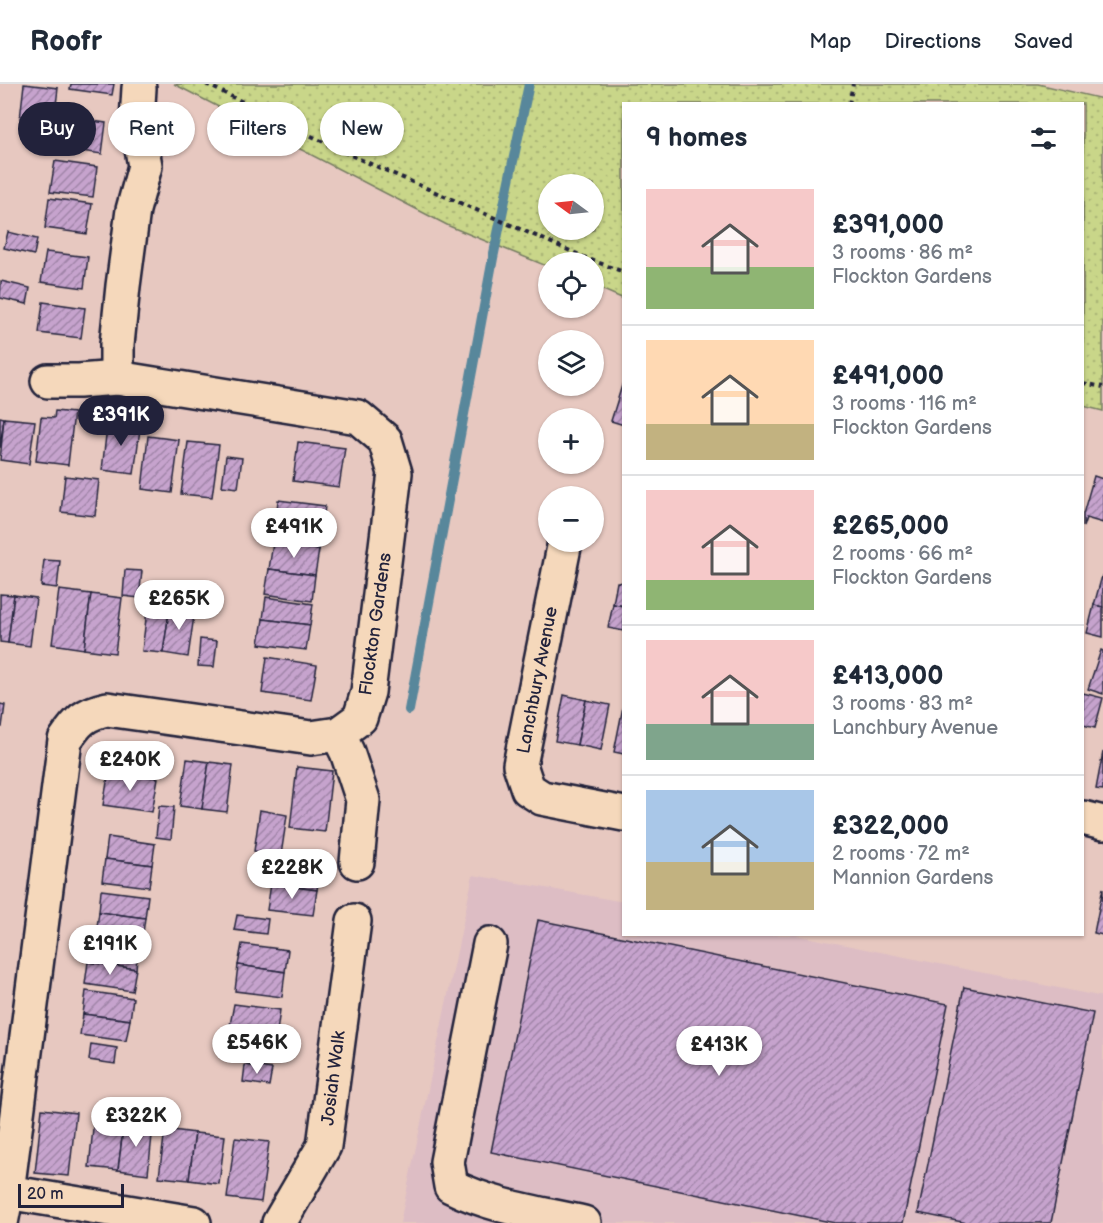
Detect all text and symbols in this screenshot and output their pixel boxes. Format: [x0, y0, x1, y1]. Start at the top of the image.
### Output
text: Roofr [30, 25, 102, 58]
text: Map [809, 29, 852, 54]
text: Directions [885, 29, 981, 54]
text: Saved [1014, 29, 1073, 54]
chip: Buy [18, 102, 96, 156]
chip: Rent [108, 102, 195, 156]
chip: Filters [207, 102, 308, 156]
chip: New [320, 102, 404, 156]
icon: filters [1027, 122, 1060, 155]
text: 9 homes [646, 123, 747, 154]
north arrow [538, 174, 604, 240]
map controls [538, 174, 604, 552]
text: £391,000 [832, 210, 944, 241]
icon: home [694, 213, 766, 285]
text: 3 rooms · 86 m² [832, 241, 973, 265]
button: locate [538, 252, 604, 318]
text: Flockton Gardens [832, 265, 992, 289]
button: layers [538, 330, 604, 396]
text: £491,000 [832, 361, 944, 392]
icon: home [694, 364, 766, 436]
text: 3 rooms · 116 m² [832, 392, 977, 416]
pin: £391K [79, 396, 163, 447]
text: £391K [92, 403, 150, 427]
button: + [538, 408, 604, 474]
text: Flockton Gardens [832, 416, 992, 440]
button: − [538, 486, 604, 552]
pin: £491K [252, 508, 336, 559]
text: £265,000 [832, 511, 949, 542]
icon: home [694, 514, 766, 586]
text: £491K [265, 515, 323, 539]
text: 2 rooms · 66 m² [832, 542, 973, 566]
street label: Flockton Gardens [355, 551, 396, 697]
text: Flockton Gardens [832, 566, 992, 590]
pin: £265K [137, 580, 221, 631]
text: £265K [148, 587, 210, 611]
street label: Lanchbury Avenue [513, 604, 562, 755]
text: £413,000 [832, 661, 943, 692]
icon: home [694, 664, 766, 736]
text: 3 rooms · 83 m² [832, 692, 973, 716]
text: Lanchbury Avenue [832, 716, 998, 740]
pin: £240K [88, 741, 172, 792]
text: £240K [99, 748, 161, 772]
text: £322,000 [832, 811, 949, 842]
icon: home [694, 814, 766, 886]
text: 2 rooms · 72 m² [832, 842, 970, 866]
pin: £228K [250, 849, 334, 900]
text: £228K [261, 856, 323, 880]
text: Mannion Gardens [832, 866, 994, 890]
pin: £191K [68, 925, 152, 976]
text: £191K [83, 932, 137, 956]
pin: £546K [215, 1024, 299, 1075]
pin: £413K [677, 1026, 761, 1077]
street label: Josiah Walk [317, 1029, 350, 1127]
text: £546K [226, 1031, 288, 1055]
text: £413K [690, 1033, 748, 1057]
pin: £322K [94, 1097, 178, 1148]
text: £322K [105, 1104, 167, 1128]
scale bar [18, 1181, 124, 1208]
text: 20 m [27, 1185, 63, 1204]

